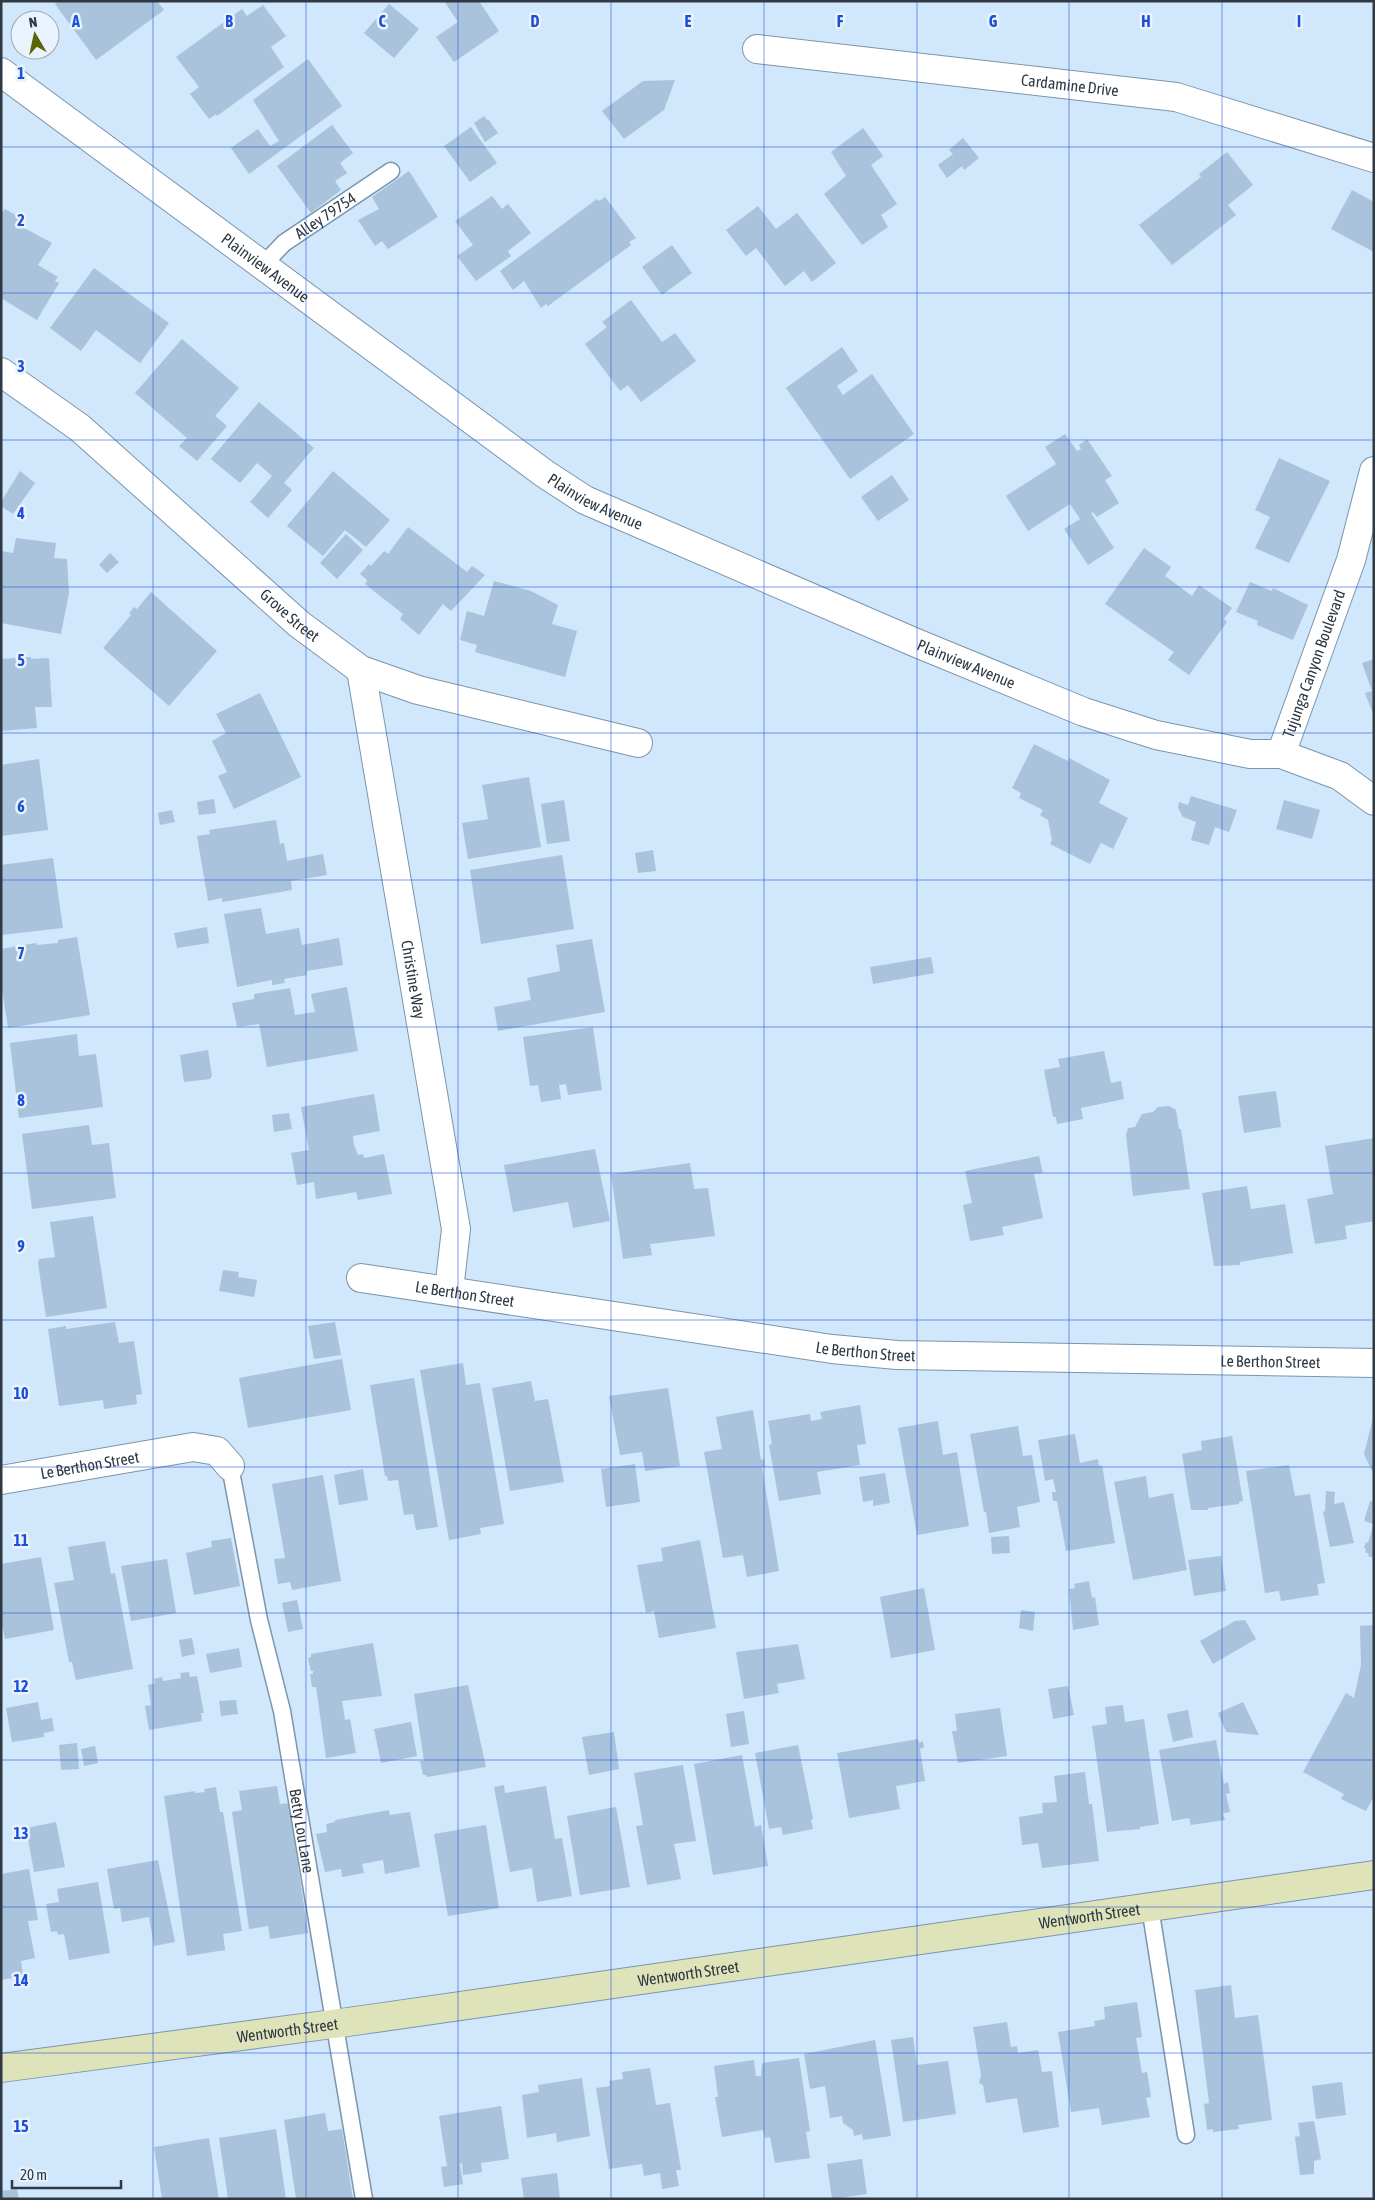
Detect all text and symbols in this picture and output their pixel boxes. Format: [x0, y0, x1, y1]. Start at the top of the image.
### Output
north arrow [10, 10, 60, 60]
text: A [71, 12, 80, 30]
text: B [225, 12, 233, 30]
text: C [378, 12, 386, 30]
text: D [531, 12, 540, 30]
text: E [685, 12, 692, 30]
text: F [837, 12, 844, 30]
text: G [989, 12, 998, 30]
text: H [1141, 12, 1151, 30]
text: I [1297, 12, 1301, 30]
text: N [28, 14, 38, 31]
text: 1 [17, 64, 25, 82]
street label: Cardamine Drive [1020, 70, 1120, 99]
street label: Alley 79754 [291, 188, 359, 242]
text: 2 [17, 211, 25, 229]
street label: Plainview Avenue [218, 229, 313, 306]
text: 3 [17, 357, 25, 375]
street label: Plainview Avenue [545, 469, 646, 533]
text: 4 [16, 504, 25, 522]
street label: Grove Street [257, 585, 323, 645]
street label: Tujunga Canyon Boulevard [1279, 587, 1349, 740]
street label: Plainview Avenue [915, 635, 1018, 692]
text: 5 [17, 651, 25, 669]
text: 6 [17, 797, 25, 815]
street label: Christine Way [398, 939, 429, 1021]
text: 7 [17, 944, 25, 962]
text: 8 [17, 1091, 25, 1109]
text: 9 [17, 1237, 25, 1255]
street label: Le Berthon Street [414, 1277, 516, 1310]
street label: Le Berthon Street [814, 1338, 916, 1364]
street label: Le Berthon Street [1220, 1351, 1321, 1371]
text: 10 [13, 1384, 29, 1402]
street label: Le Berthon Street [39, 1447, 141, 1482]
text: 11 [13, 1531, 29, 1549]
text: 12 [13, 1677, 29, 1695]
street label: Betty Lou Lane [286, 1787, 318, 1874]
text: 13 [13, 1824, 29, 1842]
street label: Wentworth Street [1038, 1900, 1142, 1932]
street label: Wentworth Street [637, 1957, 741, 1989]
text: 14 [13, 1971, 29, 1989]
street label: Wentworth Street [236, 2014, 340, 2046]
text: 15 [13, 2117, 29, 2135]
scale bar [12, 2158, 121, 2190]
text: 20 m [20, 2166, 47, 2183]

